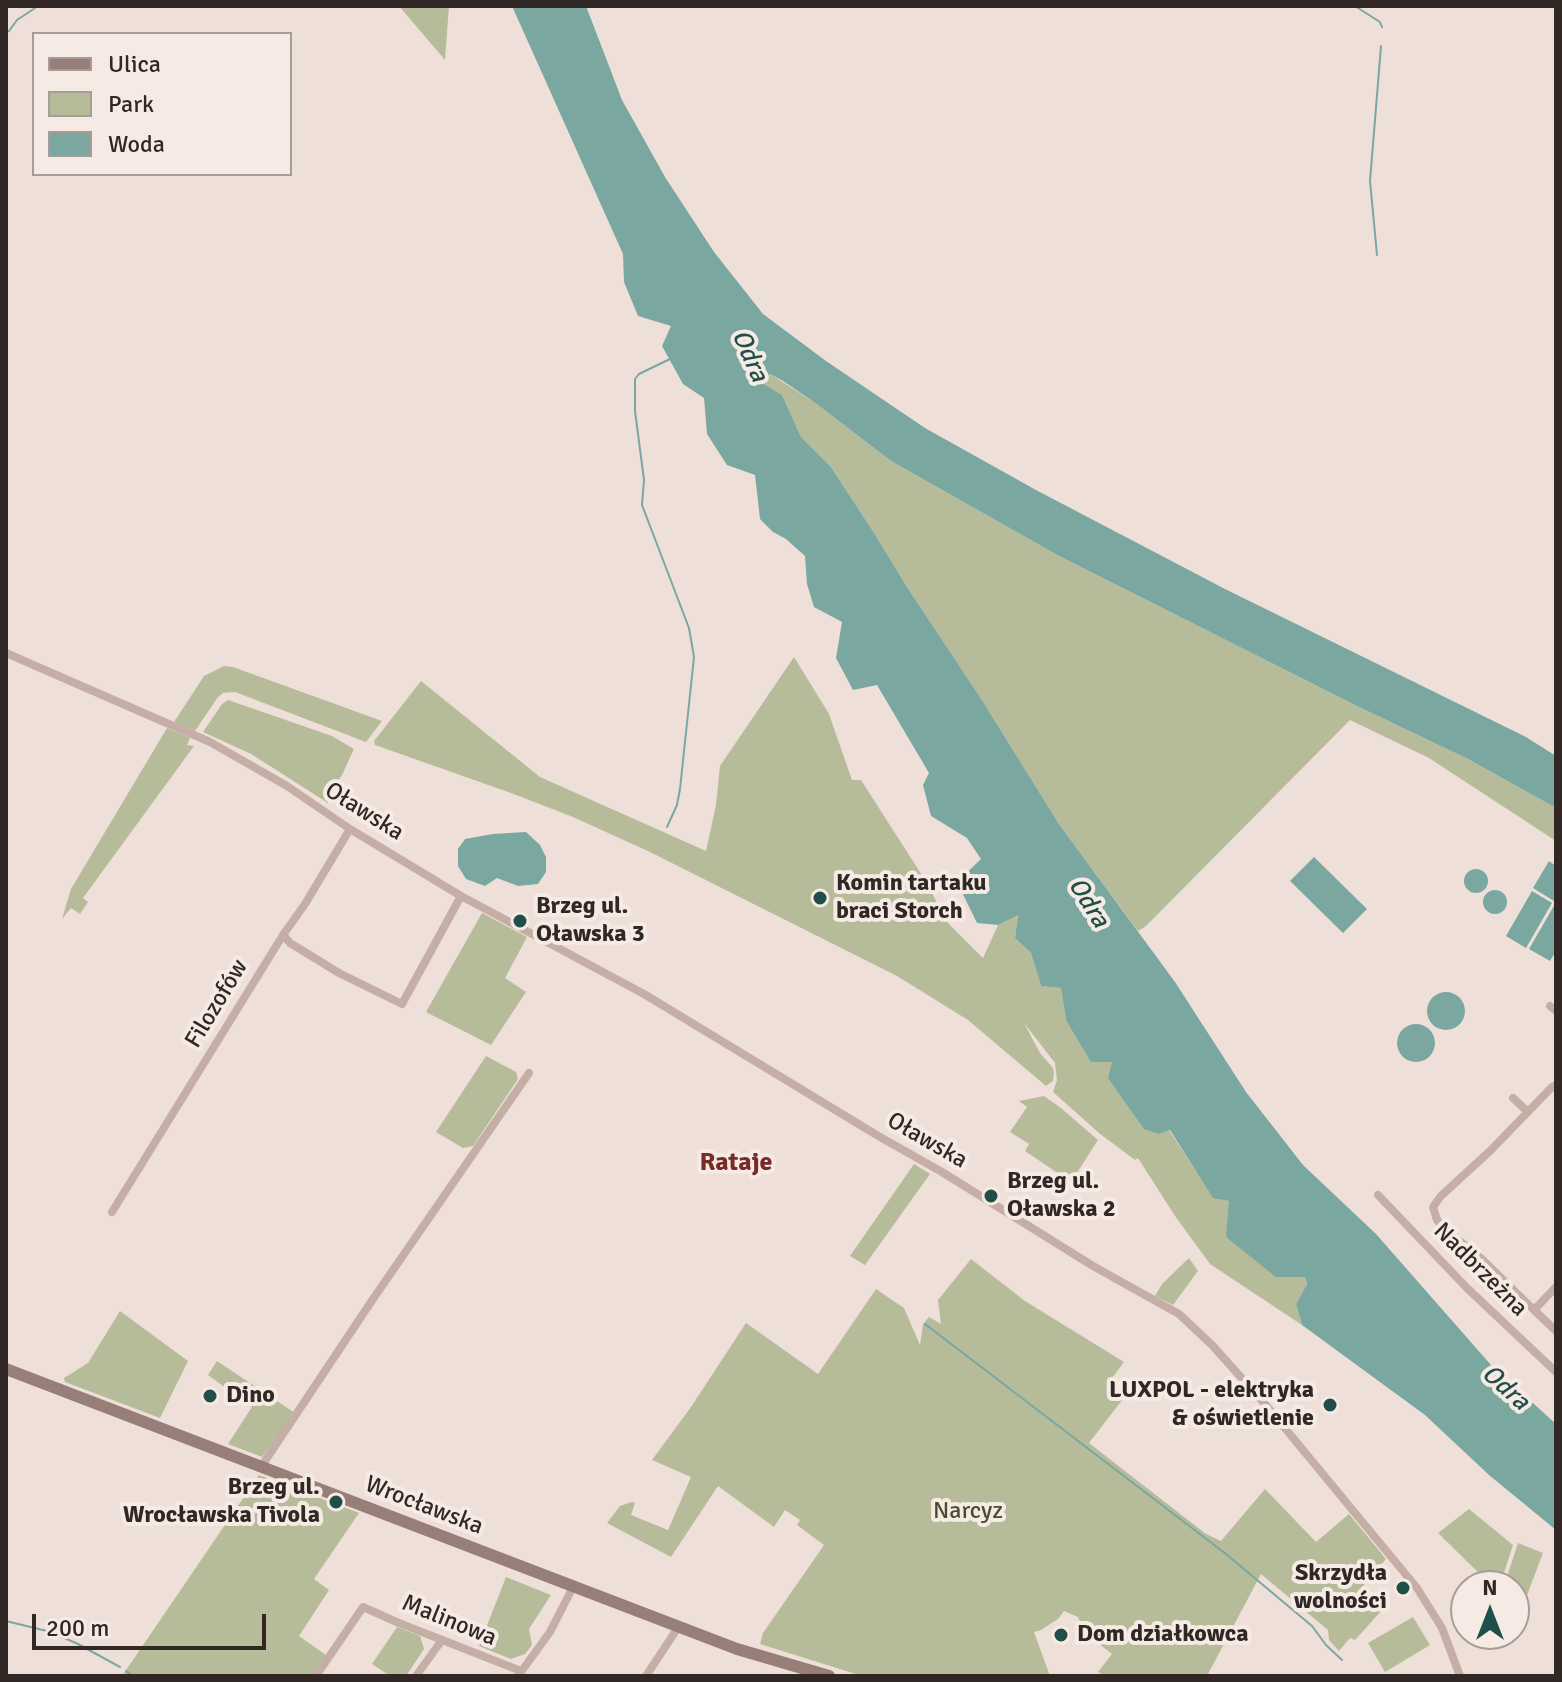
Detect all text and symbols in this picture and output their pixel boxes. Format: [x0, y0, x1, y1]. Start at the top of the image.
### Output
legend [32, 32, 292, 176]
text: Ulica [108, 49, 161, 79]
text: Park [108, 89, 154, 119]
text: Woda [108, 129, 165, 159]
water label: Odra [724, 325, 774, 387]
street label: Oławska [319, 777, 409, 847]
place label: Komin tartaku braci Storch [836, 870, 987, 926]
water label: Odra [1061, 872, 1115, 934]
marker: Komin tartaku braci Storch [811, 889, 829, 907]
place label: Brzeg ul. Oławska 3 [536, 893, 645, 949]
marker: Brzeg ul. Oławska 3 [511, 912, 529, 930]
street label: Filozofów [179, 955, 255, 1053]
street label: Oławska [882, 1107, 972, 1175]
district label: Rataje [700, 1147, 772, 1179]
place label: Brzeg ul. Oławska 2 [1007, 1168, 1116, 1224]
marker: Brzeg ul. Oławska 2 [982, 1187, 1000, 1205]
street label: Nadbrzeżna [1427, 1217, 1533, 1323]
water label: Odra [1475, 1359, 1535, 1417]
place label: LUXPOL - elektryka & oświetlenie [1109, 1377, 1314, 1433]
place label: Dino [226, 1382, 275, 1410]
marker: Dino [201, 1387, 219, 1405]
marker: LUXPOL - elektryka & oświetlenie [1321, 1396, 1339, 1414]
street label: Wrocławska [361, 1470, 487, 1542]
place label: Brzeg ul. Wrocławska Tivola [123, 1474, 320, 1530]
marker: Brzeg ul. Wrocławska Tivola [327, 1493, 345, 1511]
park label: Narcyz [933, 1498, 1003, 1526]
place label: Skrzydła wolności [1294, 1560, 1387, 1616]
north arrow [1450, 1570, 1530, 1650]
text: N [1482, 1574, 1498, 1601]
marker: Skrzydła wolności [1394, 1579, 1412, 1597]
street label: Malinowa [397, 1589, 501, 1653]
scale bar [36, 1598, 270, 1648]
text: 200 m [46, 1613, 109, 1643]
place label: Dom działkowca [1077, 1621, 1248, 1649]
marker: Dom działkowca [1052, 1626, 1070, 1644]

